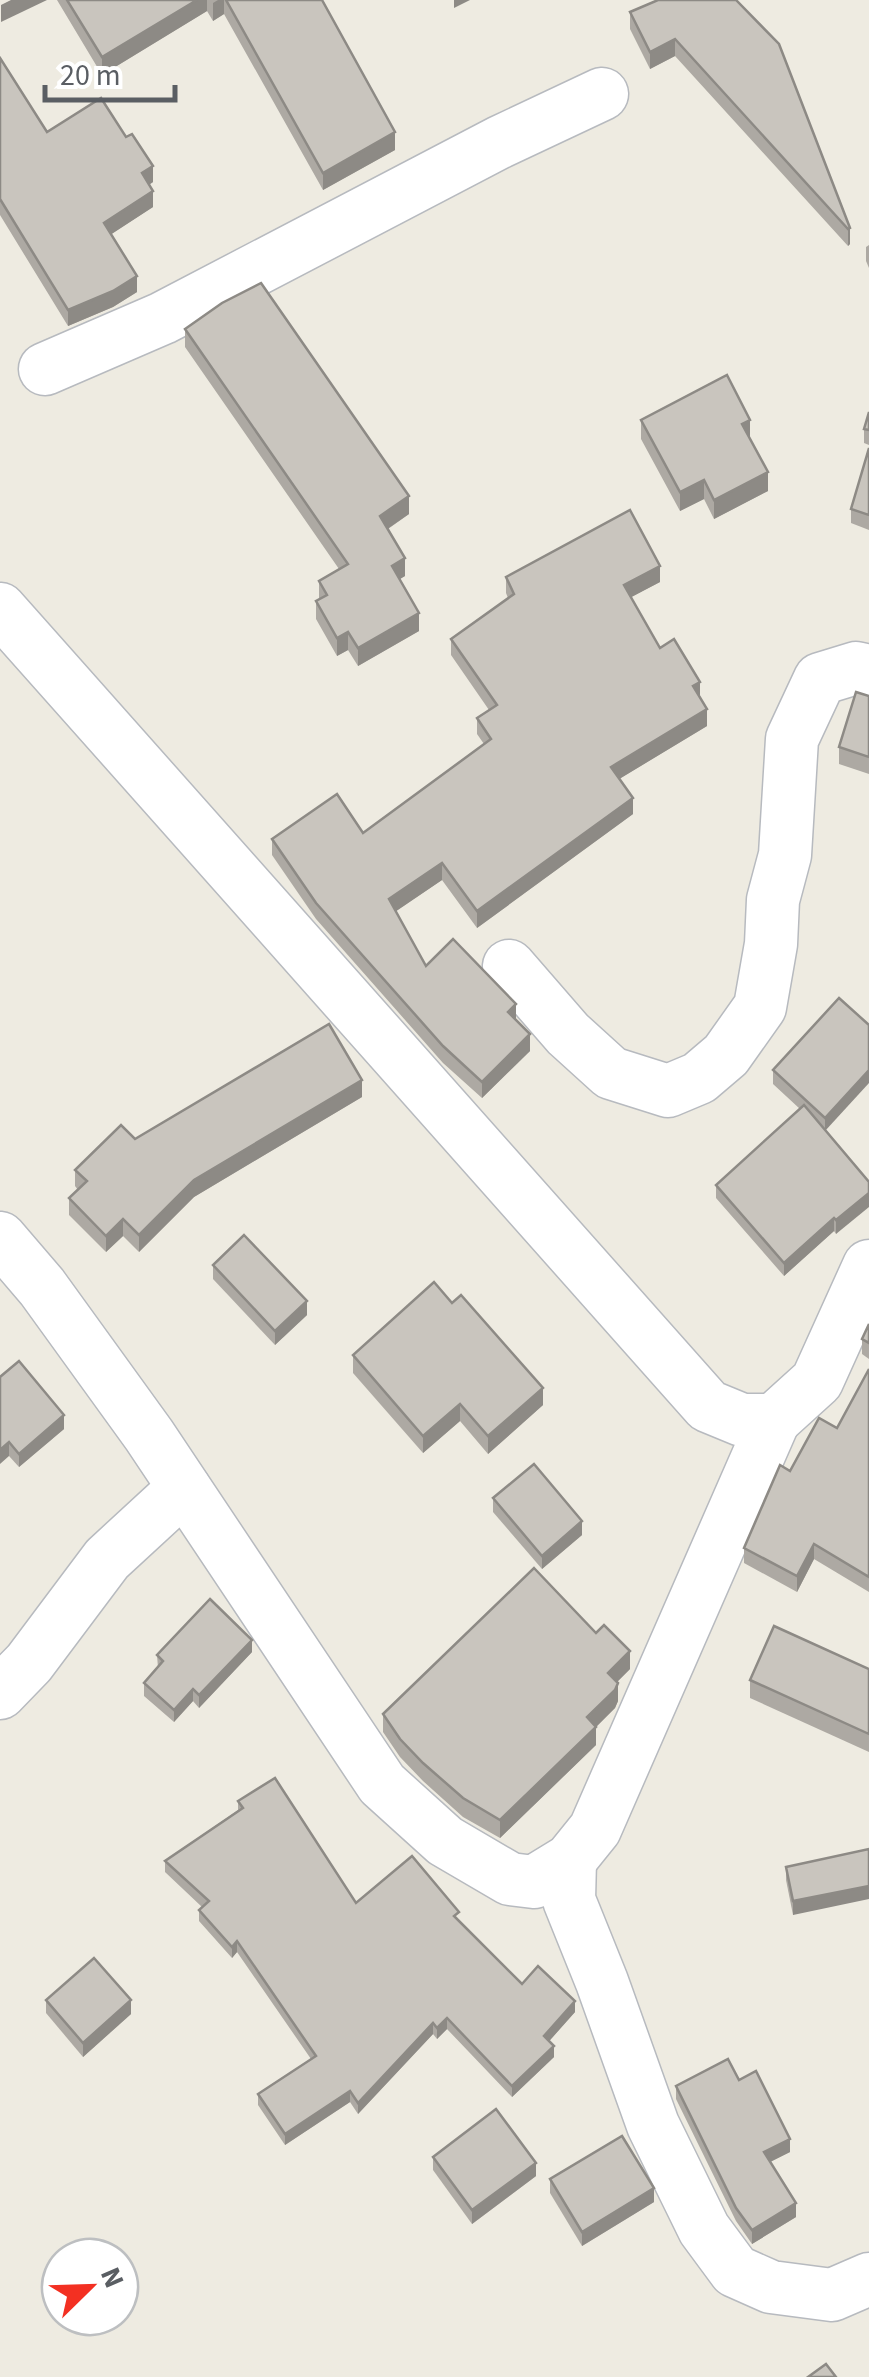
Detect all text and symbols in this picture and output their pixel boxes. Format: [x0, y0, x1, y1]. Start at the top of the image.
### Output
scale bar [45, 40, 175, 102]
text: 20 m [60, 54, 121, 97]
north arrow [40, 2237, 140, 2337]
text: N [90, 2261, 134, 2294]

